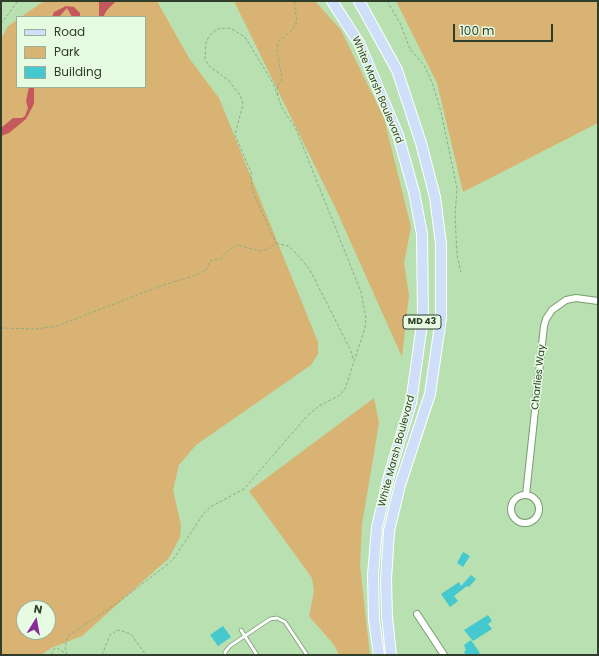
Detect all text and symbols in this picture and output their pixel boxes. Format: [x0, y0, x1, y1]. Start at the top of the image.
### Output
legend [16, 16, 146, 88]
scale bar [455, 16, 555, 42]
text: 100 m [460, 22, 494, 39]
text: Road [54, 23, 85, 40]
street label: White Marsh Boulevard [349, 35, 405, 145]
text: Park [54, 43, 80, 60]
text: Building [54, 63, 102, 80]
road number: MD 43 [403, 315, 441, 329]
street label: Charlies Way [530, 344, 548, 410]
street label: White Marsh Boulevard [376, 394, 418, 508]
north arrow [16, 600, 56, 640]
text: N [33, 601, 44, 618]

